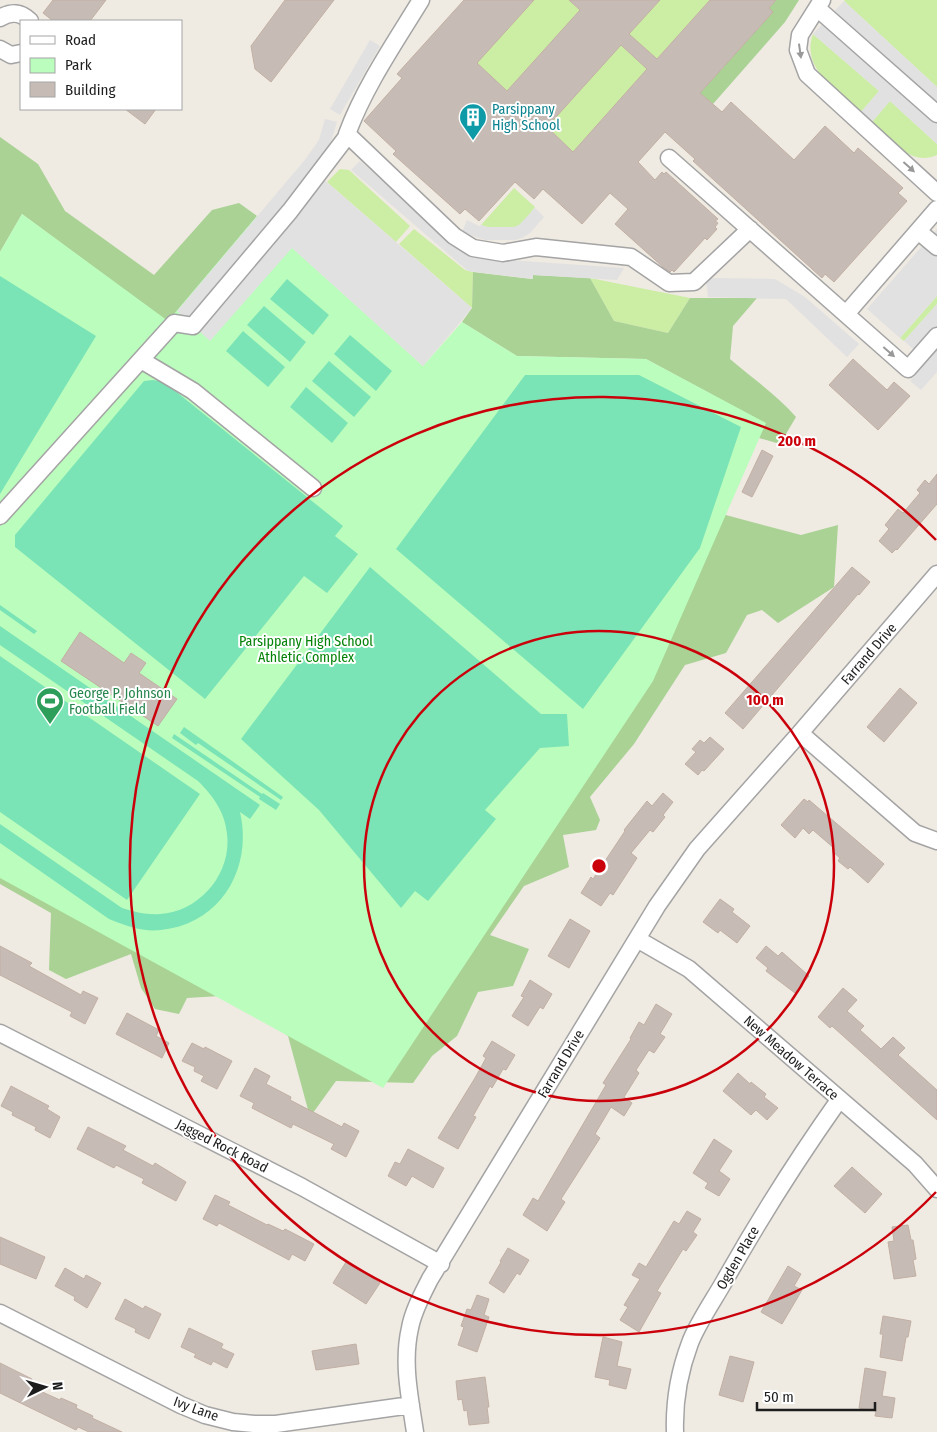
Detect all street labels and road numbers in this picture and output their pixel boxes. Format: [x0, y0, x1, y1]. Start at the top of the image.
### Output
street label: Farrand Drive [838, 620, 900, 688]
street label: New Meadow Terrace [740, 1012, 842, 1104]
street label: Farrand Drive [534, 1027, 588, 1101]
street label: Jagged Rock Road [173, 1116, 271, 1176]
street label: Ogden Place [713, 1223, 763, 1293]
street label: Ivy Lane [171, 1393, 221, 1425]

